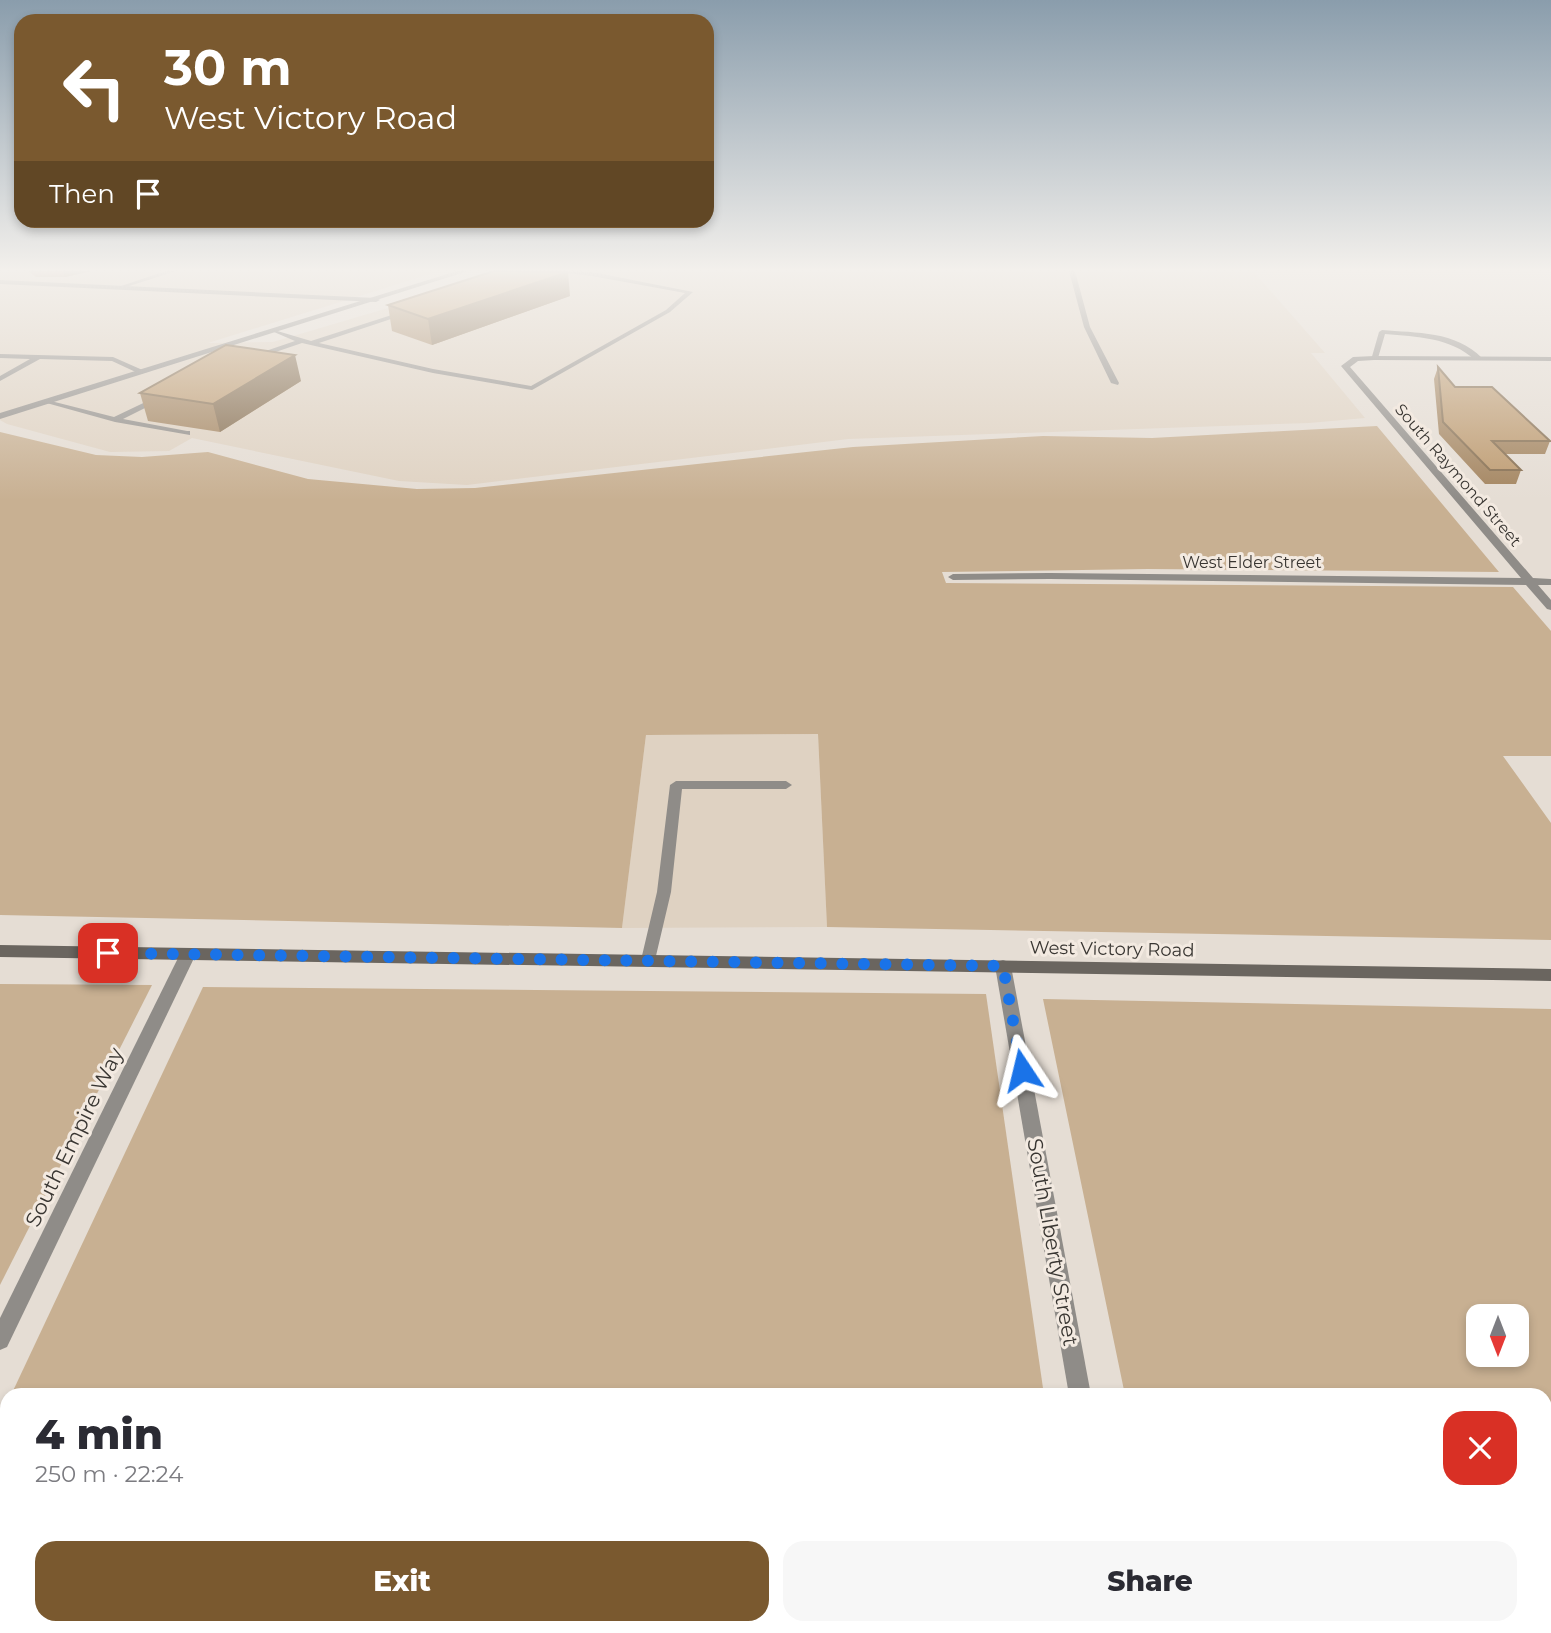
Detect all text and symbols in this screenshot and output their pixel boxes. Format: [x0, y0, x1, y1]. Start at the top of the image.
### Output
text: 30 m [164, 38, 292, 97]
icon: left [49, 42, 140, 133]
text: West Victory Road [164, 98, 457, 137]
icon: arrive [129, 175, 167, 213]
text: Then [49, 178, 115, 210]
street label: South Raymond Street [1391, 400, 1525, 551]
street label: West Elder Street [1182, 553, 1322, 572]
pin [78, 923, 138, 983]
icon: arrive [89, 934, 127, 972]
street label: West Victory Road [1029, 937, 1195, 961]
position arrow [985, 1033, 1059, 1107]
street label: South Empire Way [20, 1043, 129, 1231]
street label: South Liberty Street [1022, 1136, 1084, 1348]
north arrow [1466, 1304, 1530, 1367]
map controls [1466, 1304, 1529, 1367]
text: 4 min [35, 1408, 163, 1460]
button: close [1443, 1411, 1517, 1485]
text: 250 m · 22:24 [35, 1460, 183, 1488]
button: Exit [35, 1541, 769, 1621]
button: Share [783, 1541, 1517, 1621]

